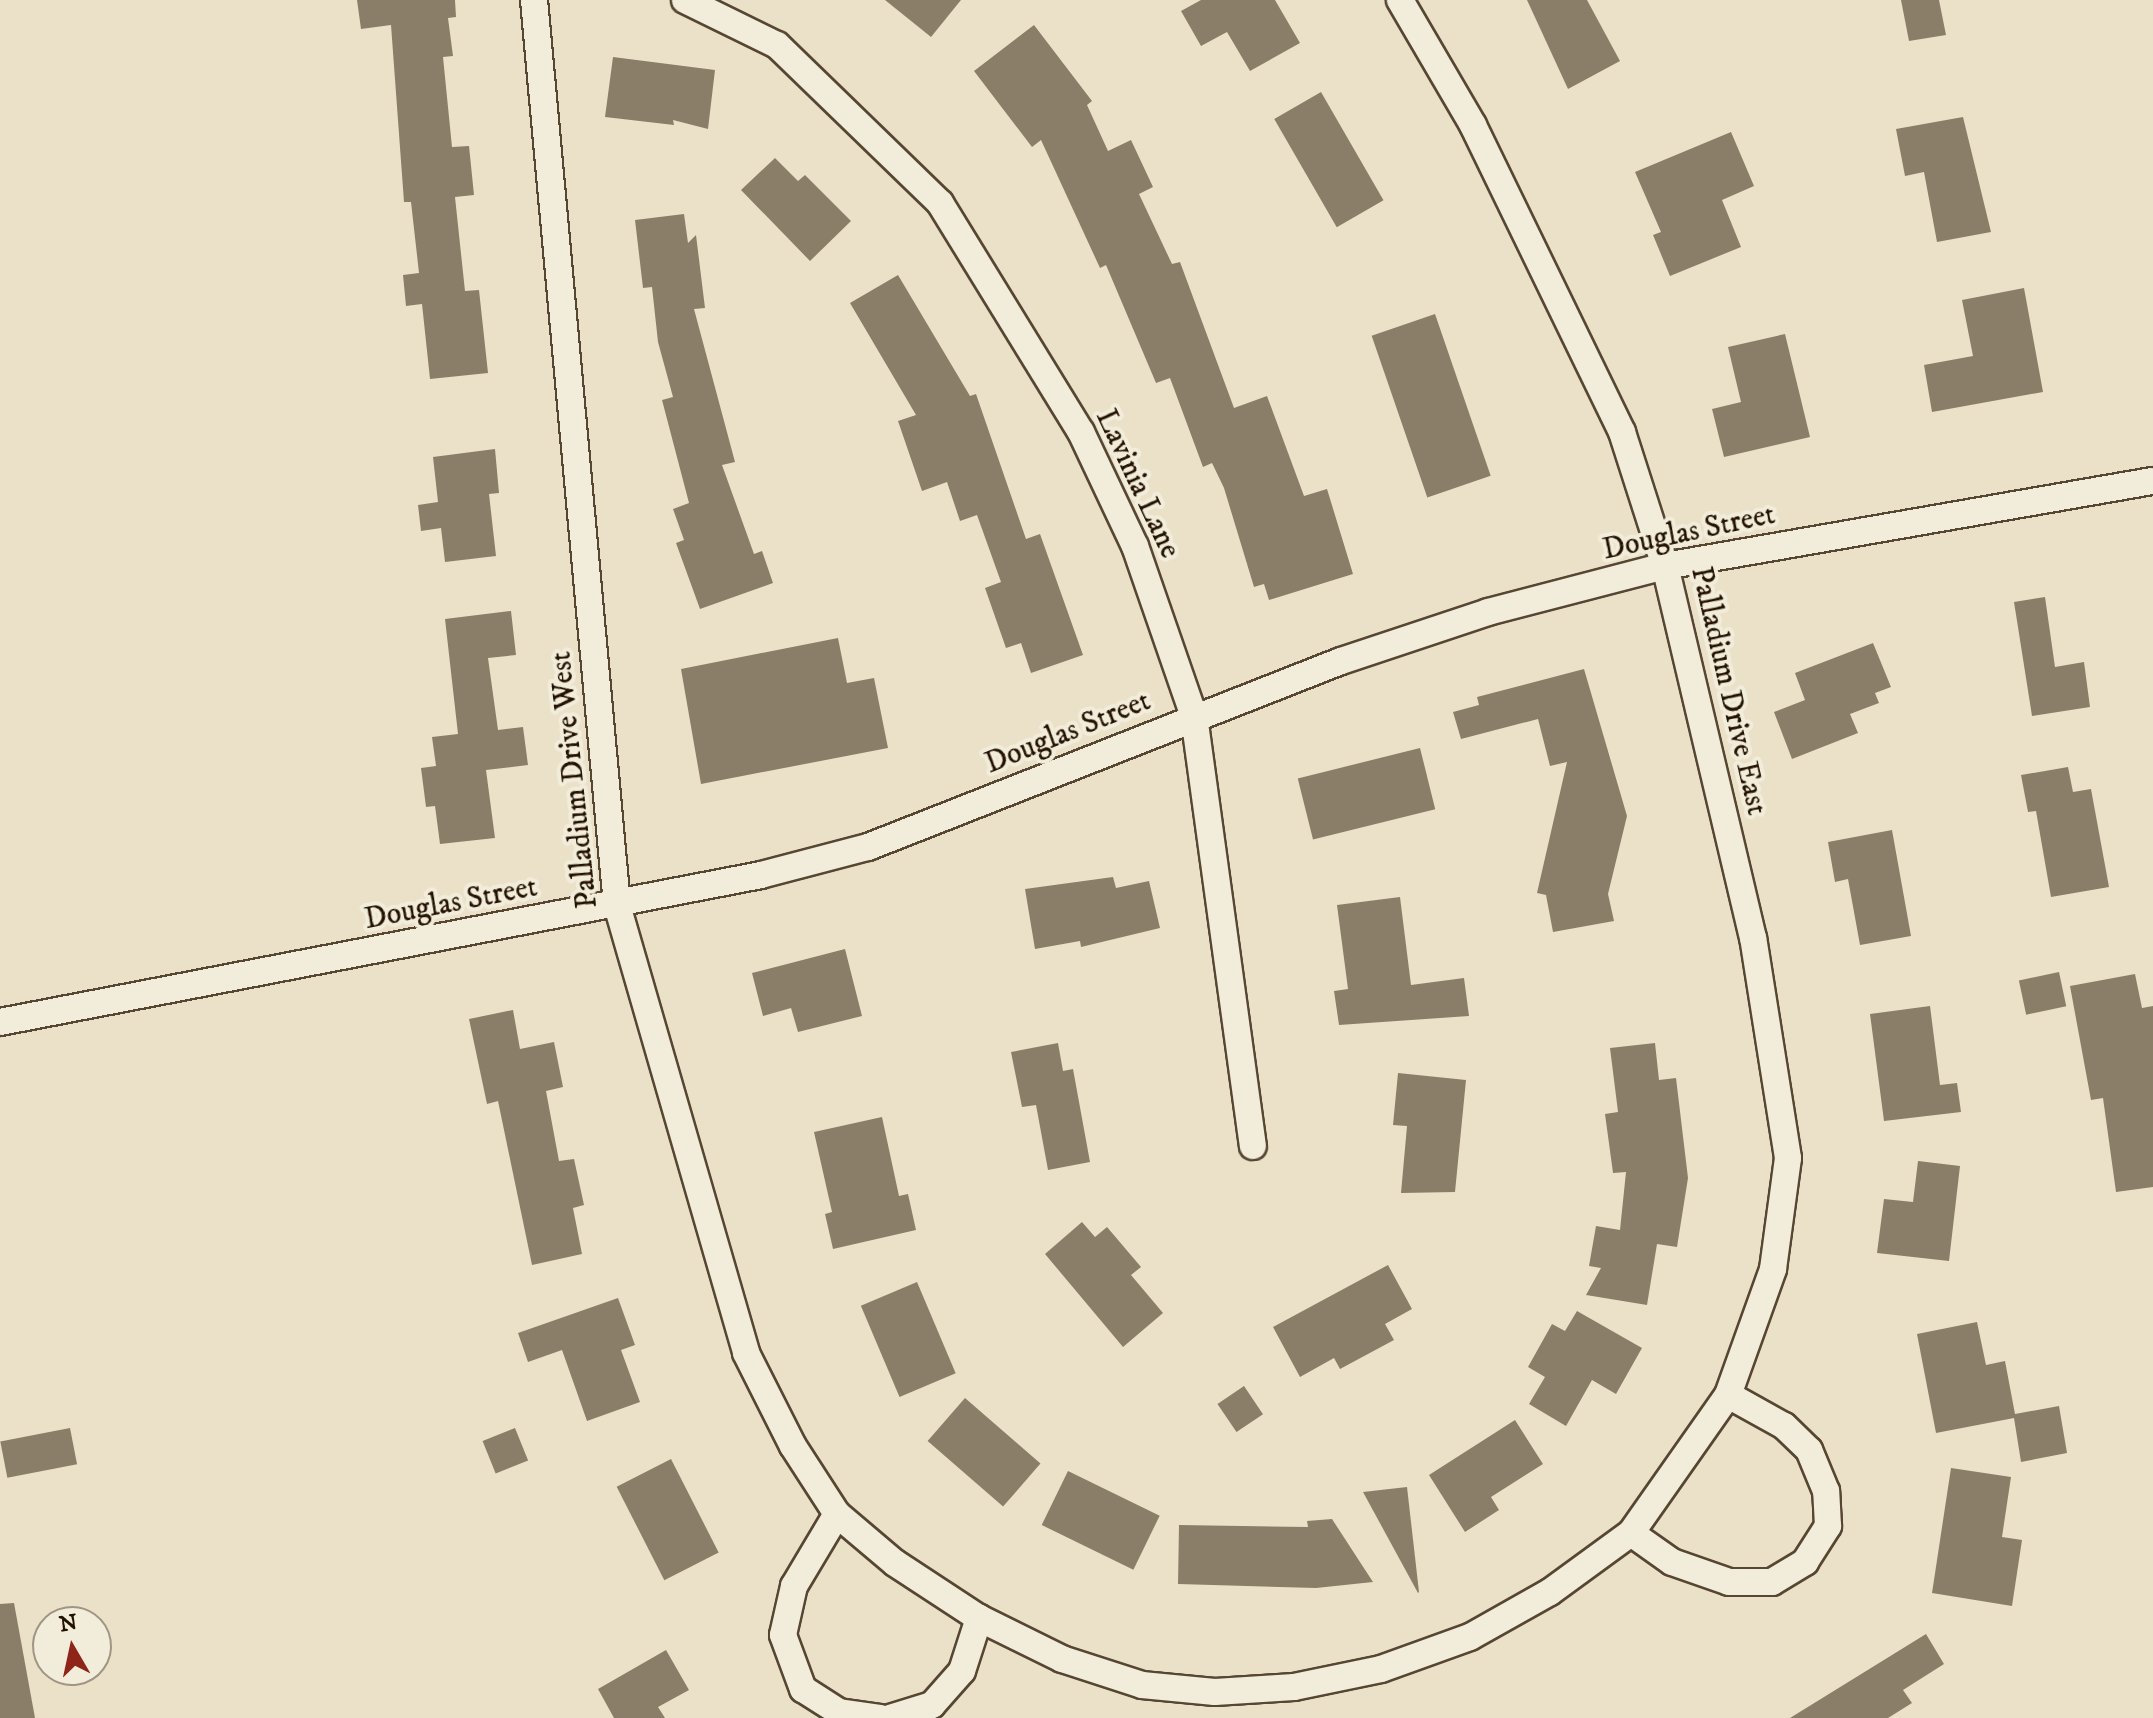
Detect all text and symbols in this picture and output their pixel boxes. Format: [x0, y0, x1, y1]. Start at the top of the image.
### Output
street label: Lavinia Lane [1087, 404, 1187, 564]
street label: Douglas Street [1600, 497, 1778, 569]
street label: Palladium Drive East [1682, 563, 1774, 819]
street label: Palladium Drive West [544, 650, 606, 910]
street label: Douglas Street [980, 683, 1156, 783]
street label: Douglas Street [362, 870, 540, 938]
north arrow [32, 1606, 112, 1686]
text: N [57, 1609, 80, 1639]

